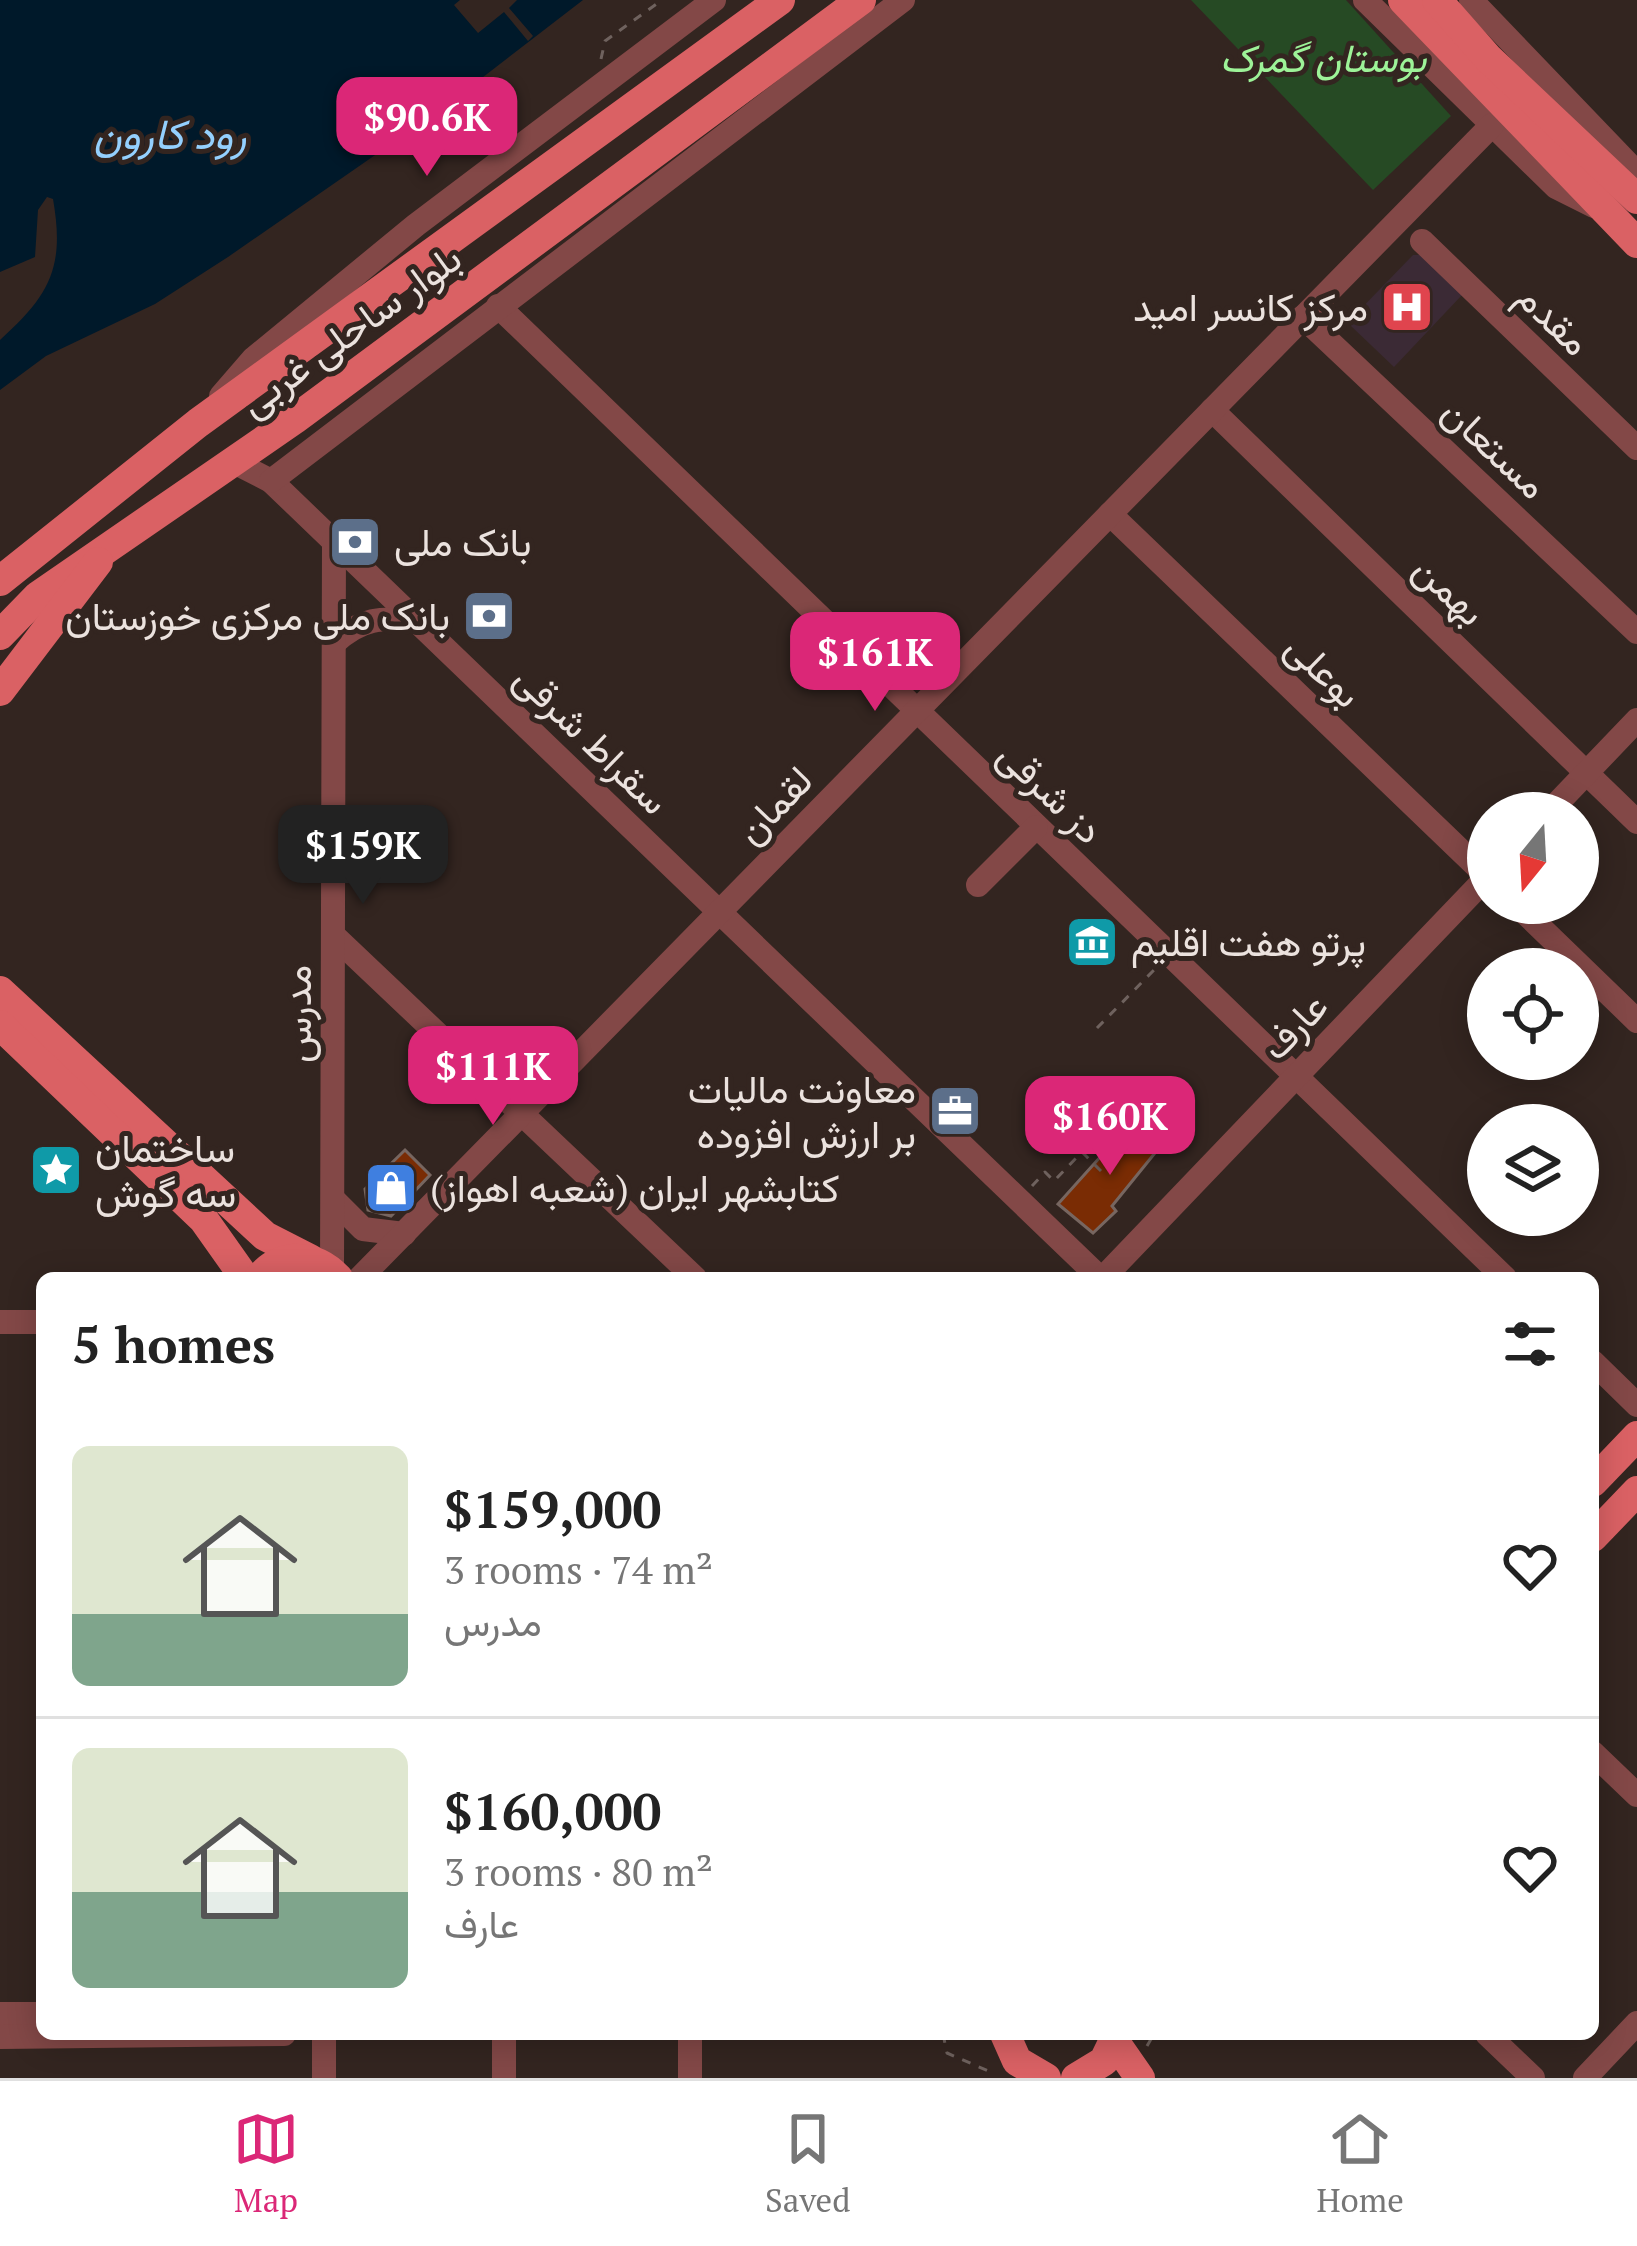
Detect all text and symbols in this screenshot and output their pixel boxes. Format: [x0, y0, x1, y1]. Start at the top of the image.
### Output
park label: بوستان گمرک [1220, 31, 1427, 83]
pin: $90.6K [329, 77, 525, 179]
text: $90.6K [363, 90, 491, 142]
water label: رود کارون [93, 105, 247, 161]
street label: بلوار ساحلی غربی [228, 231, 471, 427]
street label: مقدم [1506, 270, 1603, 367]
hospital icon: مرکز کانسر امید [1379, 279, 1435, 335]
place label: مرکز کانسر امید [1133, 280, 1368, 332]
street label: مستعان [1432, 385, 1560, 509]
bank icon: بانک ملی [327, 514, 383, 570]
place label: بانک ملی [394, 515, 532, 567]
street label: بهمن [1403, 542, 1498, 636]
bank icon: بانک ملی مرکزی خوزستان [461, 588, 517, 644]
place label: بانک ملی مرکزی خوزستان [65, 589, 450, 641]
pin: $161K [791, 612, 959, 714]
street label: بوعلی [1275, 620, 1374, 718]
text: $161K [817, 625, 933, 677]
street label: سقراط شرقی [504, 651, 681, 825]
street label: دز شرقی [988, 728, 1116, 854]
street label: لقمان [723, 754, 823, 855]
north arrow [1467, 792, 1599, 924]
map controls [1467, 792, 1599, 1236]
pin: $159K [279, 805, 447, 907]
text: $159K [305, 818, 421, 870]
museum icon: پرتو هفت اقلیم [1064, 914, 1120, 970]
place label: پرتو هفت اقلیم [1131, 915, 1366, 969]
button: locate [1467, 948, 1599, 1080]
street label: مدرس [270, 965, 322, 1063]
street label: عارف [1249, 980, 1338, 1070]
pin: $111K [409, 1026, 577, 1128]
text: $111K [435, 1039, 551, 1091]
place label: معاونت مالیات بر ارزش افزوده [688, 1062, 916, 1159]
pin: $160K [1026, 1076, 1194, 1178]
office icon: معاونت مالیات بر ارزش افزوده [927, 1083, 983, 1139]
text: $160K [1052, 1089, 1168, 1141]
button: layers [1467, 1104, 1599, 1236]
place label: ساختمان سه گوش [95, 1121, 236, 1218]
place icon: ساختمان سه گوش [28, 1142, 84, 1198]
shop icon: کتابشهر ایران (شعبه اهواز) [363, 1160, 419, 1216]
place label: کتابشهر ایران (شعبه اهواز) [430, 1161, 840, 1213]
text: 5 homes [72, 1310, 275, 1378]
icon: filters [1497, 1311, 1563, 1377]
text: $159,000 [444, 1475, 661, 1543]
icon: home [168, 1494, 312, 1638]
icon: heart [1497, 1533, 1563, 1599]
text: 3 rooms · 74 m² [444, 1543, 713, 1595]
text: مدرس [444, 1595, 542, 1647]
text: $160,000 [444, 1777, 661, 1845]
icon: home [168, 1796, 312, 1940]
icon: heart [1497, 1835, 1563, 1901]
text: 3 rooms · 80 m² [444, 1845, 713, 1897]
text: عارف [444, 1897, 519, 1949]
tab: Map [233, 2106, 299, 2221]
tab: Saved [765, 2106, 851, 2221]
tab: Home [1317, 2106, 1404, 2221]

